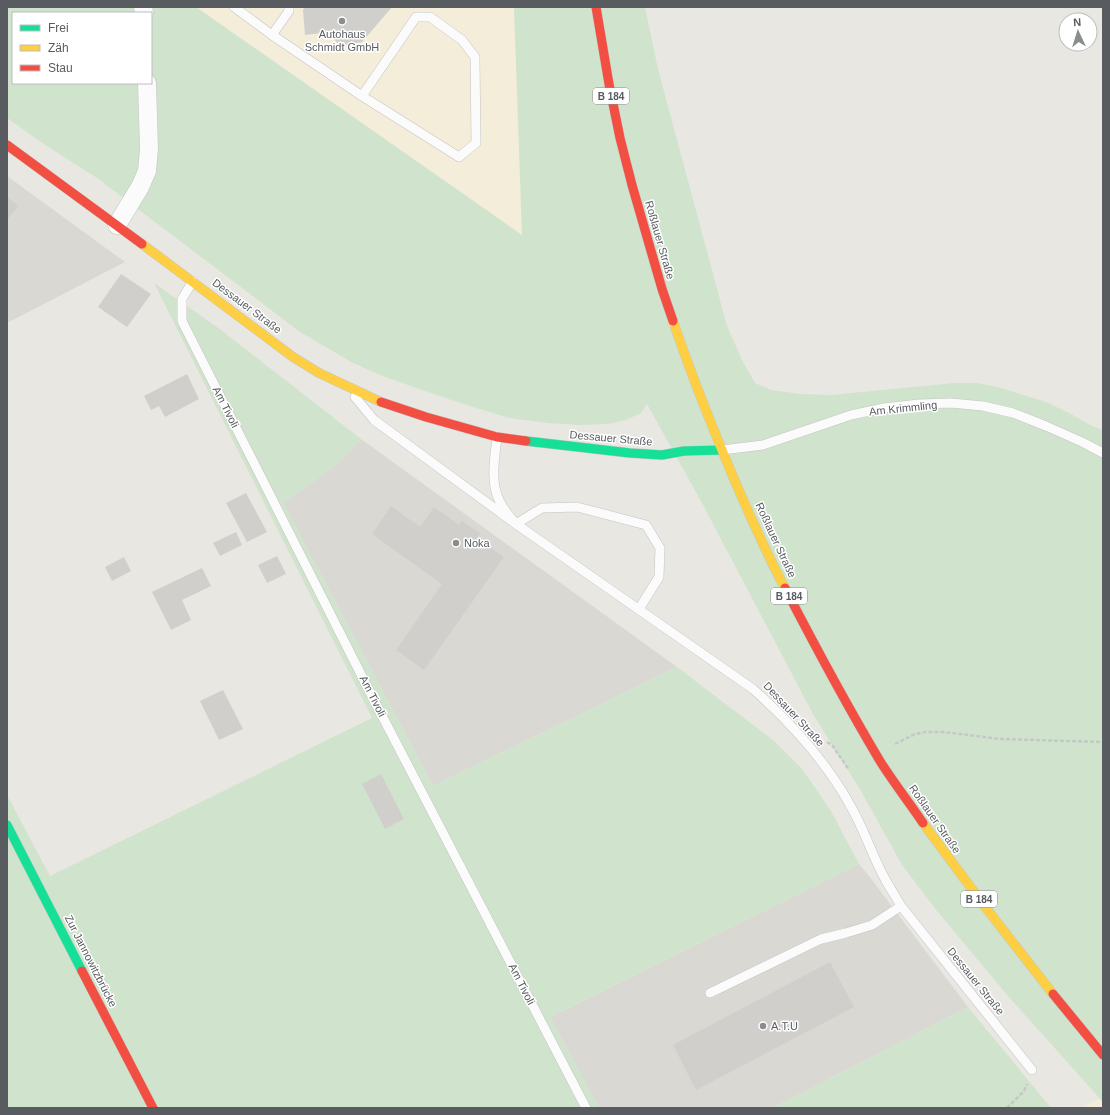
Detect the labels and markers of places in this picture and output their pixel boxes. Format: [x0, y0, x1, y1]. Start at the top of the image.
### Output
marker: Autohaus Schmidt GmbH [337, 16, 347, 26]
place label: Autohaus Schmidt GmbH [305, 28, 379, 53]
place label: Noka [464, 537, 491, 549]
marker: Noka [451, 538, 461, 548]
place label: A.T.U [771, 1020, 798, 1032]
marker: A.T.U [758, 1021, 768, 1031]

